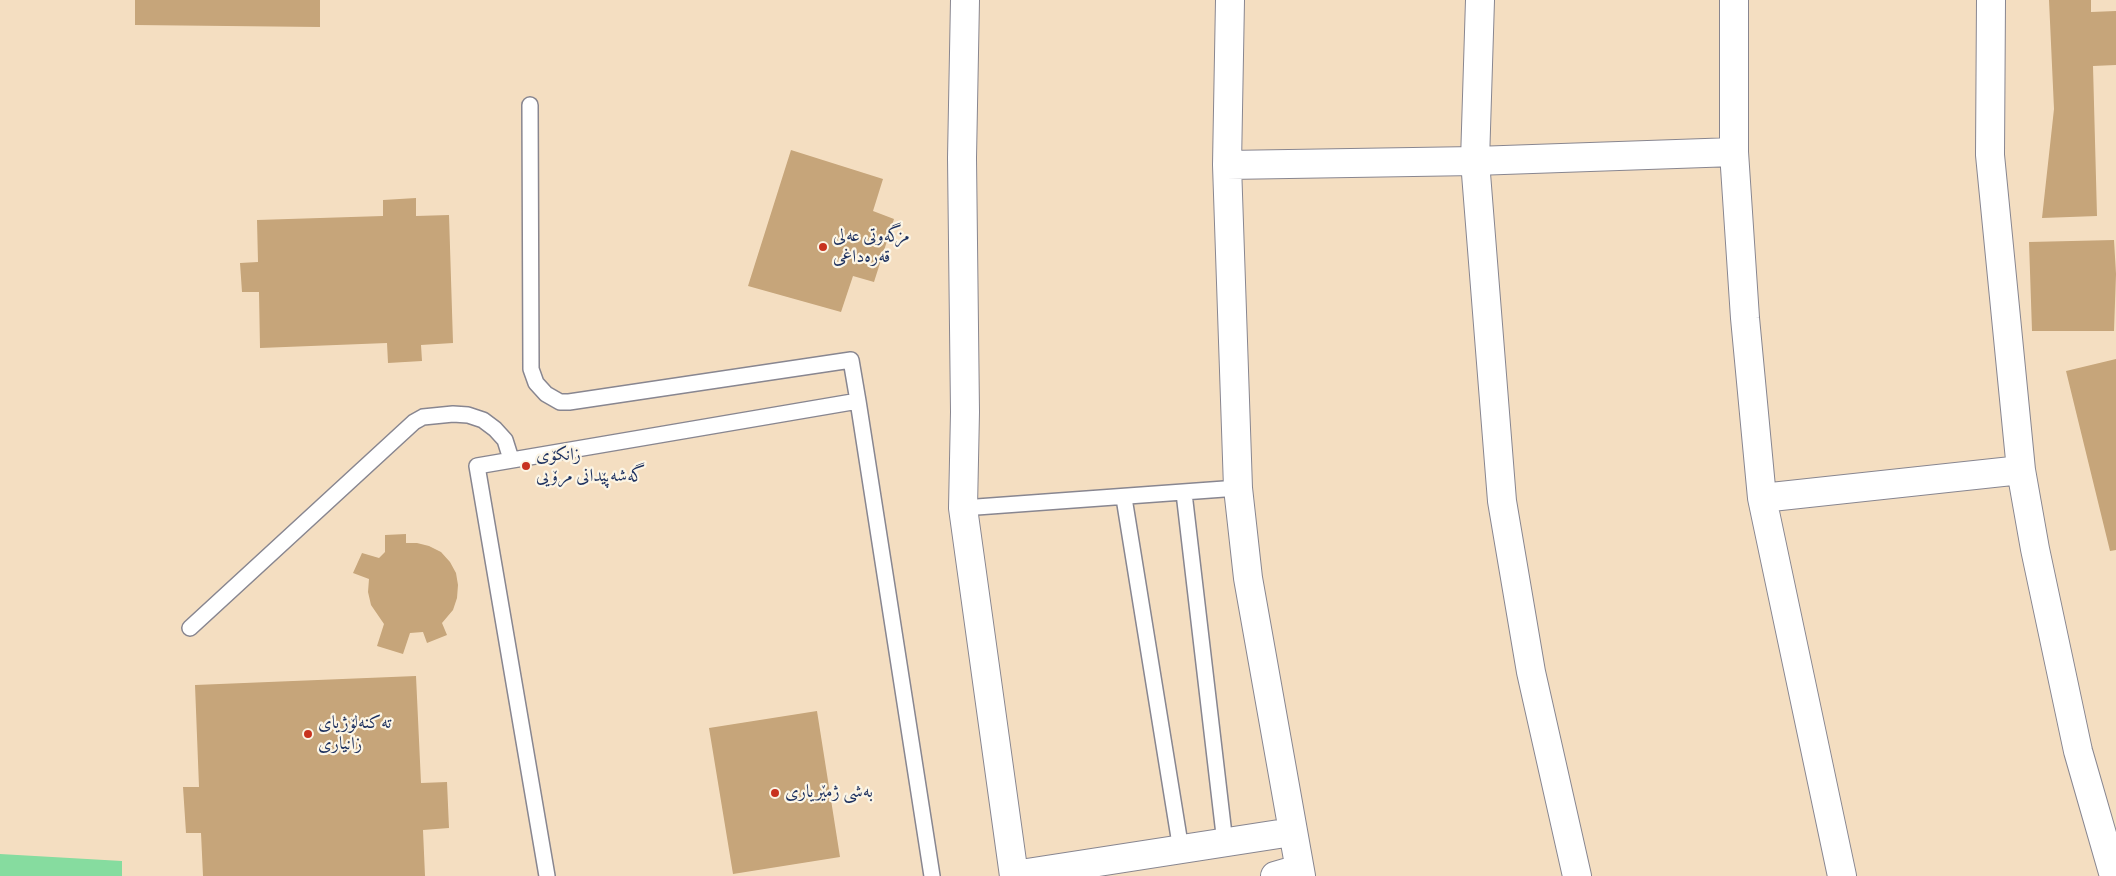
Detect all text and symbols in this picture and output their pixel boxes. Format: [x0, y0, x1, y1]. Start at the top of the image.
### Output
place label: مزگەوتی عەلی قەرەداغی [833, 226, 910, 268]
marker: مزگەوتی عەلی قەرەداغی [817, 241, 829, 253]
place label: زانکۆی گه‌شه‌پێدانی مرۆیی [536, 445, 645, 488]
marker: زانکۆی گه‌شه‌پێدانی مرۆیی [520, 460, 532, 472]
place label: ته‌کنه‌لۆژیای زانیاری [318, 713, 391, 756]
marker: ته‌کنه‌لۆژیای زانیاری [302, 728, 314, 740]
place label: بەشی ژمێریاری [785, 782, 873, 804]
marker: بەشی ژمێریاری [769, 787, 781, 799]

